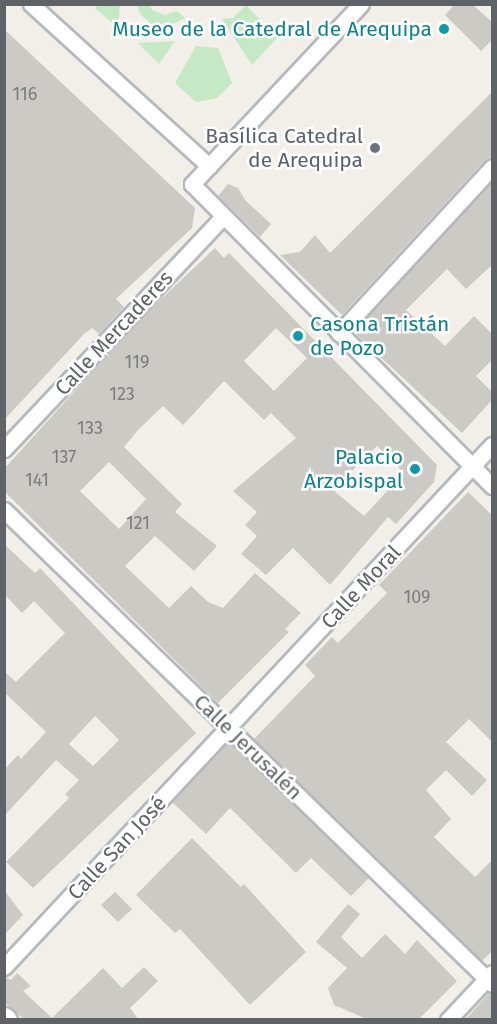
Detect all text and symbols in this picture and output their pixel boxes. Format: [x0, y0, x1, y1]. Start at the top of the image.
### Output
place label: Museo de la Catedral de Arequipa [112, 16, 432, 42]
marker: Museo de la Catedral de Arequipa [437, 22, 451, 36]
house number: 116 [13, 83, 37, 105]
place label: Basílica Catedral de Arequipa [205, 123, 363, 173]
marker: Basílica Catedral de Arequipa [368, 141, 382, 155]
street label: Calle Mercaderes [50, 265, 178, 401]
place label: Casona Tristán de Pozo [310, 311, 449, 361]
marker: Casona Tristán de Pozo [291, 329, 305, 343]
house number: 119 [125, 351, 149, 373]
house number: 123 [109, 383, 135, 405]
house number: 133 [77, 417, 103, 439]
place label: Palacio Arzobispal [304, 444, 403, 494]
house number: 137 [52, 446, 76, 468]
marker: Palacio Arzobispal [408, 462, 422, 476]
house number: 141 [25, 469, 49, 491]
house number: 121 [126, 512, 150, 534]
street label: Calle Moral [316, 540, 406, 634]
house number: 109 [403, 586, 431, 608]
street label: Calle Jerusalén [189, 689, 307, 805]
street label: Calle San José [63, 791, 171, 905]

